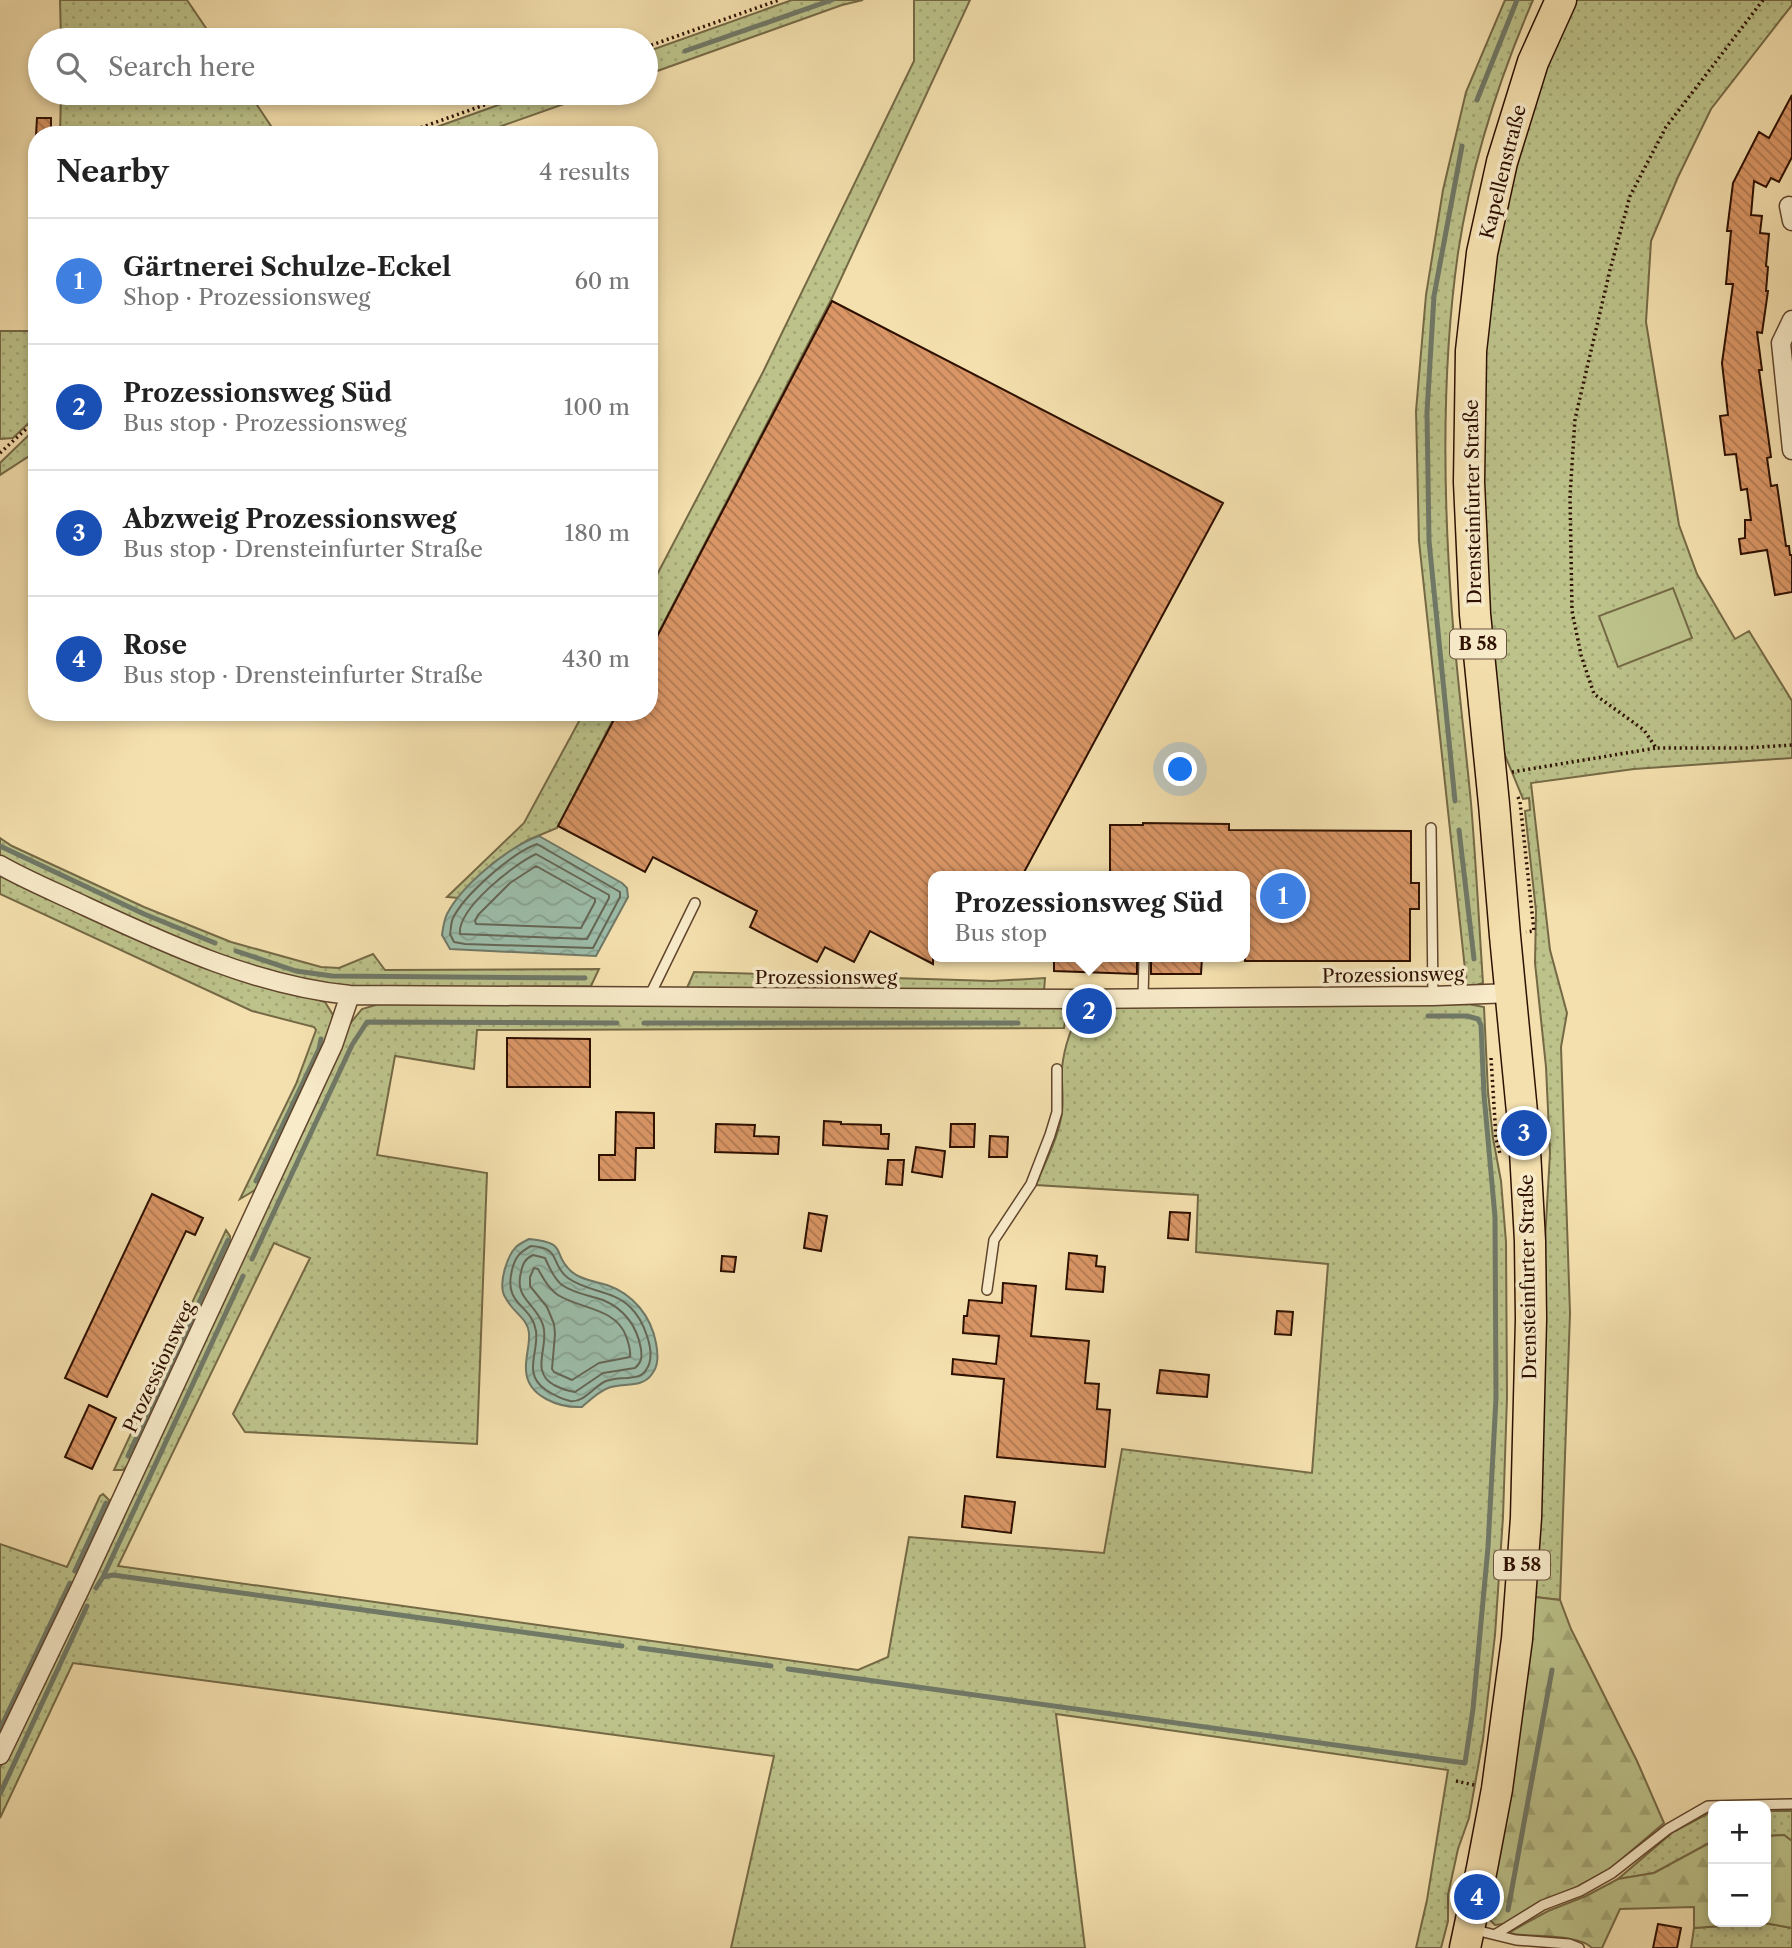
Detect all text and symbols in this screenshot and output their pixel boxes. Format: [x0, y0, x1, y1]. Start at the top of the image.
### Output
search box [28, 28, 658, 105]
icon: search [52, 48, 90, 86]
text: Search here [108, 51, 255, 83]
street label: Kapellenstraße [1475, 102, 1531, 242]
text: Nearby [56, 153, 169, 190]
text: 4 results [539, 158, 630, 186]
text: Gärtnerei Schulze-Eckel [123, 251, 451, 283]
text: 1 [74, 267, 84, 295]
text: 60 m [574, 267, 630, 295]
text: Shop · Prozessionsweg [123, 283, 370, 311]
text: Prozessionsweg Süd [123, 377, 392, 409]
text: 2 [72, 393, 86, 421]
text: 100 m [564, 393, 630, 421]
street label: Drensteinfurter Straße [1460, 399, 1486, 605]
text: Bus stop · Prozessionsweg [123, 409, 407, 437]
text: Abzweig Prozessionsweg [123, 503, 457, 535]
text: 3 [73, 519, 86, 547]
text: 180 m [565, 519, 630, 547]
text: Bus stop · Drensteinfurter Straße [123, 535, 483, 563]
text: Rose [123, 629, 187, 661]
road number: B 58 [1450, 630, 1506, 658]
text: 4 [72, 645, 86, 673]
text: 430 m [562, 645, 630, 673]
text: Bus stop · Drensteinfurter Straße [123, 661, 483, 689]
your location [1163, 752, 1197, 786]
pin: 1 [1260, 870, 1306, 922]
popup [928, 871, 1250, 962]
text: Prozessionsweg Süd [954, 887, 1224, 919]
text: Bus stop [954, 919, 1047, 947]
street label: Prozessionsweg [1322, 962, 1465, 988]
street label: Prozessionsweg [755, 966, 898, 989]
pin: 2 [1066, 985, 1112, 1037]
pin: 3 [1501, 1107, 1547, 1159]
street label: Drensteinfurter Straße [1515, 1174, 1541, 1380]
street label: Prozessionsweg [119, 1297, 200, 1436]
road number: B 58 [1494, 1550, 1550, 1580]
map controls [1708, 1801, 1771, 1927]
button: + [1708, 1801, 1771, 1864]
button: − [1708, 1864, 1771, 1927]
pin: 4 [1454, 1871, 1500, 1923]

